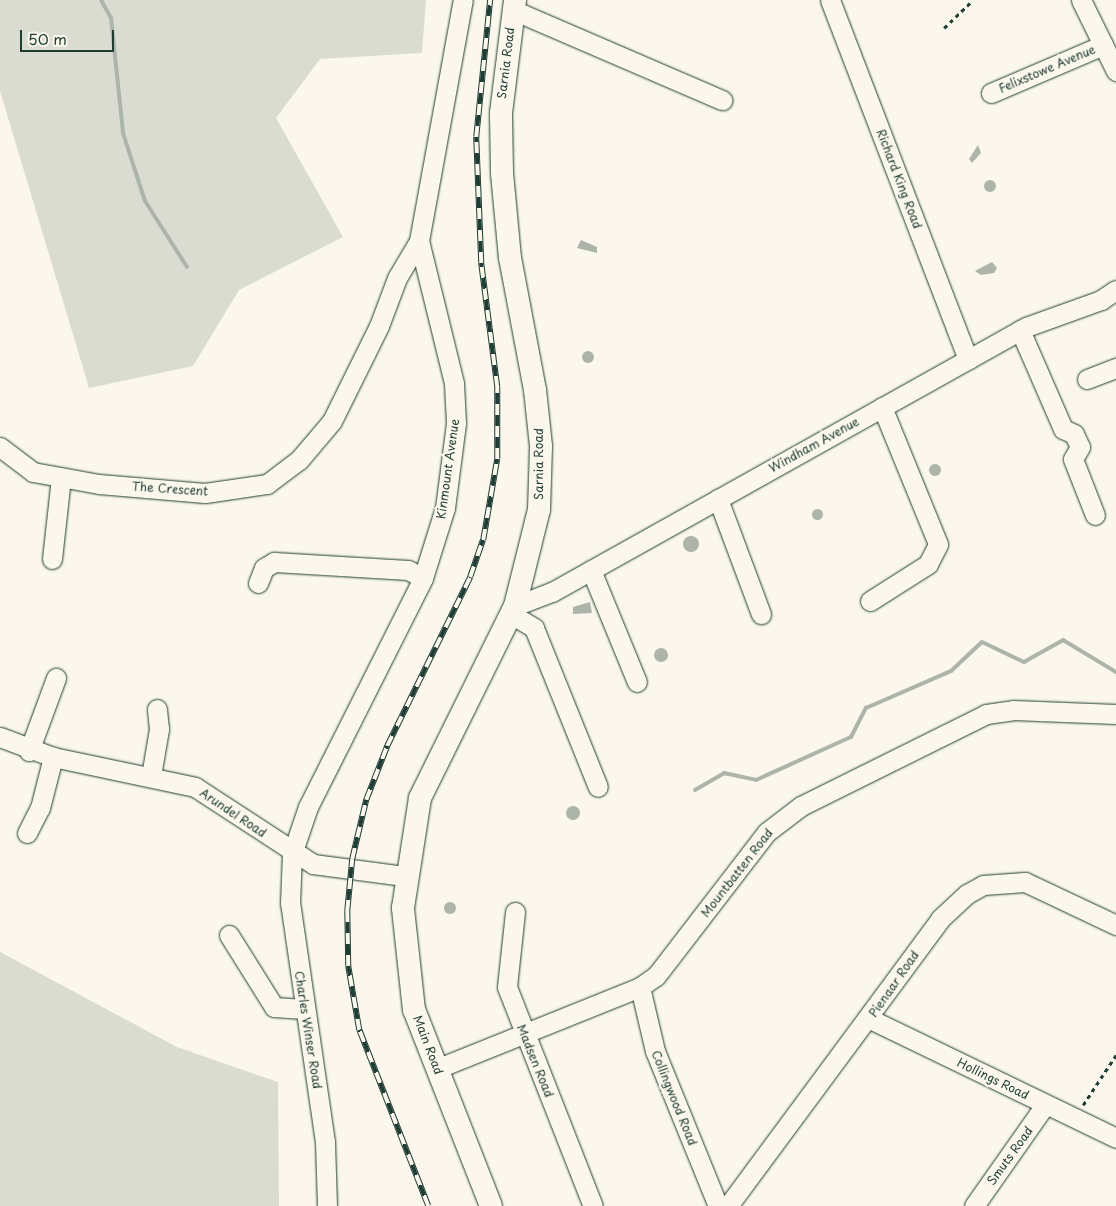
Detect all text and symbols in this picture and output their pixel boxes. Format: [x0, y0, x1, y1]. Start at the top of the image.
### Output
scale bar [22, 20, 116, 52]
text: 50 m [28, 27, 67, 50]
street label: Sarnia Road [495, 27, 517, 99]
street label: Felixstowe Avenue [997, 42, 1097, 96]
street label: Richard King Road [873, 127, 925, 231]
street label: Windham Avenue [767, 414, 861, 476]
street label: Kinmount Avenue [434, 418, 462, 520]
street label: Sarnia Road [532, 429, 546, 499]
street label: The Crescent [132, 479, 208, 499]
street label: Arundel Road [197, 785, 269, 841]
street label: Mountbatten Road [698, 826, 776, 920]
street label: Pienaar Road [866, 948, 922, 1020]
street label: Charles Winser Road [291, 969, 325, 1091]
street label: Main Road [410, 1014, 446, 1076]
street label: Madsen Road [514, 1022, 556, 1100]
street label: Collingwood Road [648, 1048, 700, 1148]
street label: Hollings Road [955, 1055, 1031, 1103]
street label: Smuts Road [984, 1124, 1036, 1188]

